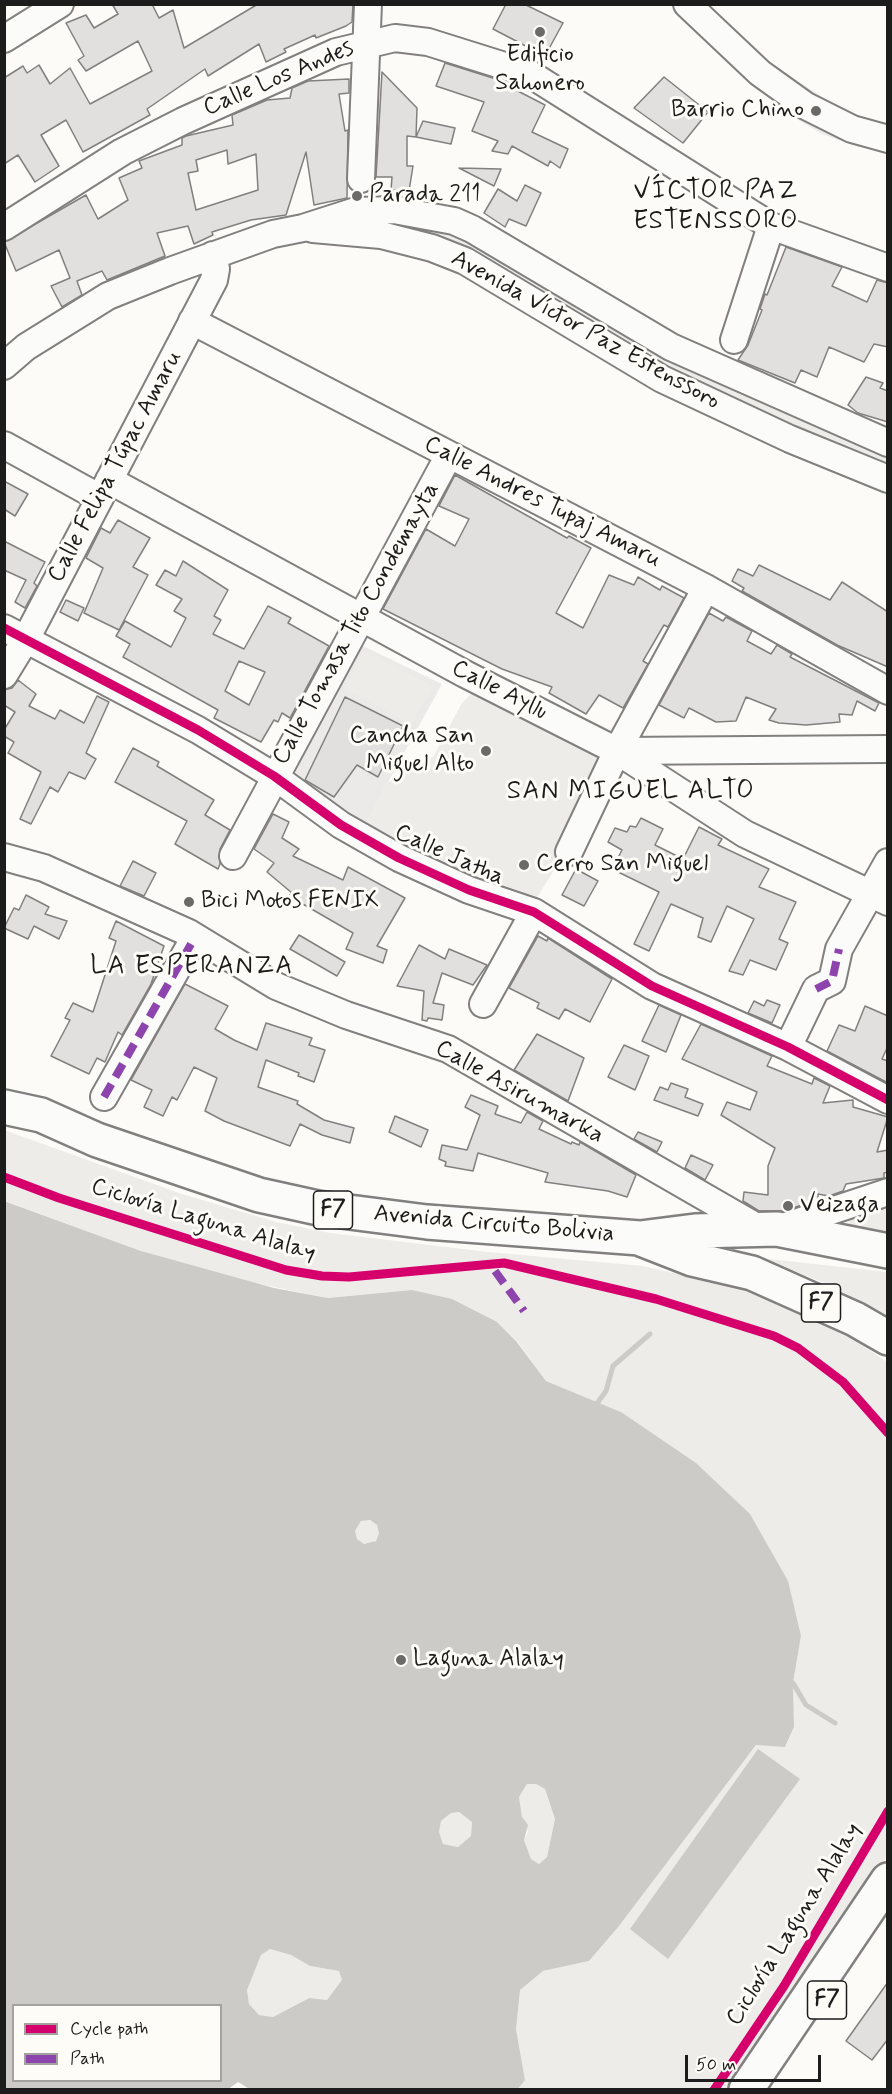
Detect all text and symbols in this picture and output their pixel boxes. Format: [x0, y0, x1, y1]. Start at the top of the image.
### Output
marker: Edificio Sahonero [533, 25, 547, 39]
street label: Calle Los Andes [200, 34, 358, 124]
place label: Edificio Sahonero [495, 42, 585, 98]
place label: Barrio Chino [671, 97, 804, 125]
marker: Barrio Chino [809, 104, 823, 118]
district label: VÍCTOR PAZ ESTENSSORO [629, 177, 803, 238]
place label: Parada 211 [369, 182, 481, 210]
marker: Parada 211 [350, 189, 364, 203]
street label: Avenida Víctor Paz Estenssoro [446, 245, 724, 417]
street label: Calle Felipa Túpac Amaru [43, 346, 189, 588]
street label: Calle Andres Tupaj Amaru [419, 431, 665, 575]
street label: Calle Tomasa Tito Condemayta [267, 478, 447, 770]
street label: Calle Ayllu [446, 655, 552, 727]
place label: Cancha San Miguel Alto [350, 723, 474, 779]
marker: Cancha San Miguel Alto [479, 744, 493, 758]
district label: SAN MIGUEL ALTO [505, 777, 757, 809]
street label: Calle Jatha [390, 819, 508, 893]
place label: Cerro San Miguel [536, 851, 708, 879]
marker: Cerro San Miguel [517, 858, 531, 872]
place label: Bici Motos FENIX [201, 888, 379, 916]
marker: Bici Motos FENIX [182, 895, 196, 909]
district label: LA ESPERANZA [89, 952, 295, 984]
street label: Calle Asirumarka [430, 1035, 608, 1151]
street label: Ciclovía Laguna Alalay [87, 1173, 319, 1269]
road number: F7 [314, 1191, 352, 1229]
place label: Veizaga [800, 1192, 879, 1220]
marker: Veizaga [781, 1199, 795, 1213]
street label: Avenida Circuito Bolivia [373, 1200, 615, 1250]
road number: F7 [802, 1284, 840, 1322]
place label: Laguna Alalay [413, 1646, 564, 1674]
marker: Laguna Alalay [394, 1653, 408, 1667]
street label: Ciclovía Laguna Alalay [721, 1818, 869, 2032]
road number: F7 [808, 1981, 846, 2019]
legend [12, 2004, 222, 2082]
text: Cycle path [70, 2017, 148, 2041]
scale bar [688, 2043, 824, 2081]
text: Path [70, 2047, 105, 2071]
text: 50 m [696, 2053, 736, 2077]

